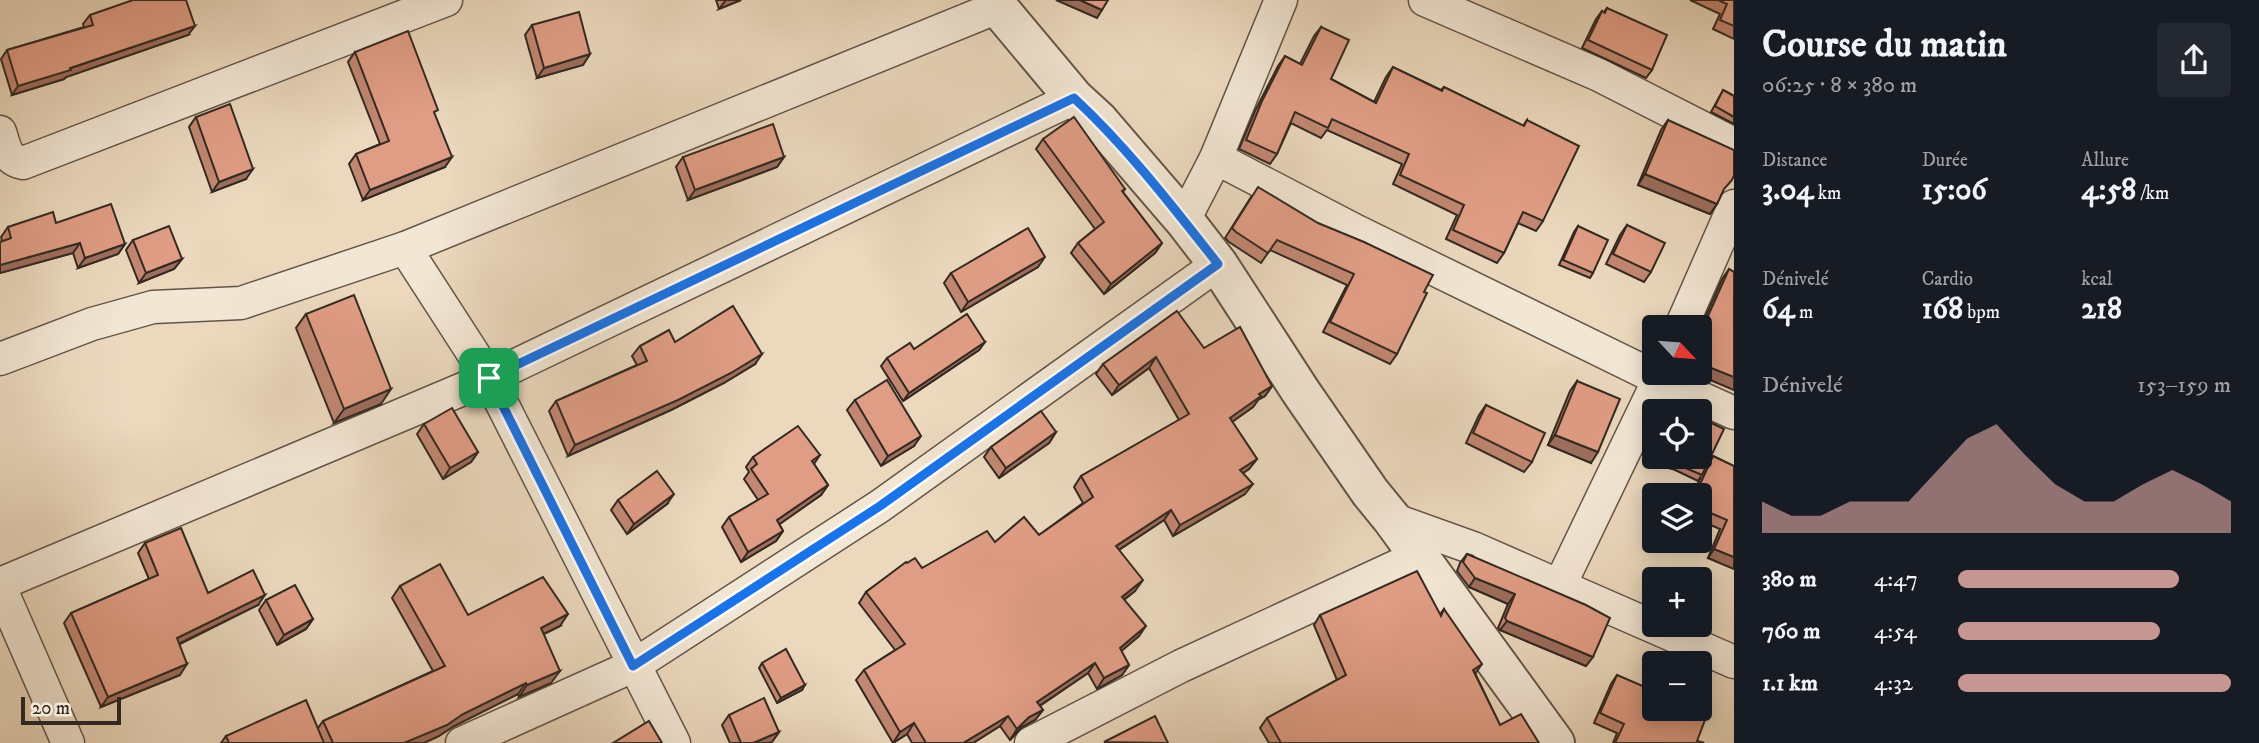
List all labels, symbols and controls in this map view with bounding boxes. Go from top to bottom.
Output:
text: Course du matin [1762,21,2007,69]
button: share [2157,23,2231,97]
text: 06:25 · 8 × 380 m [1762,71,1917,100]
text: Distance [1762,149,1827,172]
text: Durée [1922,149,1968,172]
text: Allure [2081,149,2129,172]
text: 3.04 [1762,172,1814,209]
text: 15:06 [1922,172,1987,209]
text: 4:58 [2081,172,2136,209]
text: km [1814,182,1841,205]
text: /km [2136,182,2169,205]
text: Dénivelé [1762,268,1829,291]
text: Cardio [1922,268,1973,291]
text: kcal [2081,268,2113,291]
text: 64 [1762,291,1795,328]
text: 168 [1922,291,1963,328]
text: 218 [2081,291,2122,328]
text: m [1795,301,1813,324]
text: bpm [1963,301,2000,324]
north arrow [1642,315,1712,385]
map controls [1642,315,1712,721]
pin [459,348,519,408]
icon: arrive [470,359,508,397]
text: Dénivelé [1762,371,1843,400]
text: 153–159 m [2137,371,2231,400]
button: locate [1642,399,1712,469]
button: layers [1642,483,1712,553]
text: 380 m [1762,565,1817,594]
text: 4:47 [1874,565,1918,594]
button: + [1642,567,1712,637]
text: 760 m [1762,617,1821,646]
text: 4:54 [1874,617,1917,646]
button: − [1642,651,1712,721]
text: 1.1 km [1762,669,1818,698]
text: 4:32 [1874,669,1913,698]
scale bar [21,694,121,726]
text: 20 m [32,697,70,720]

